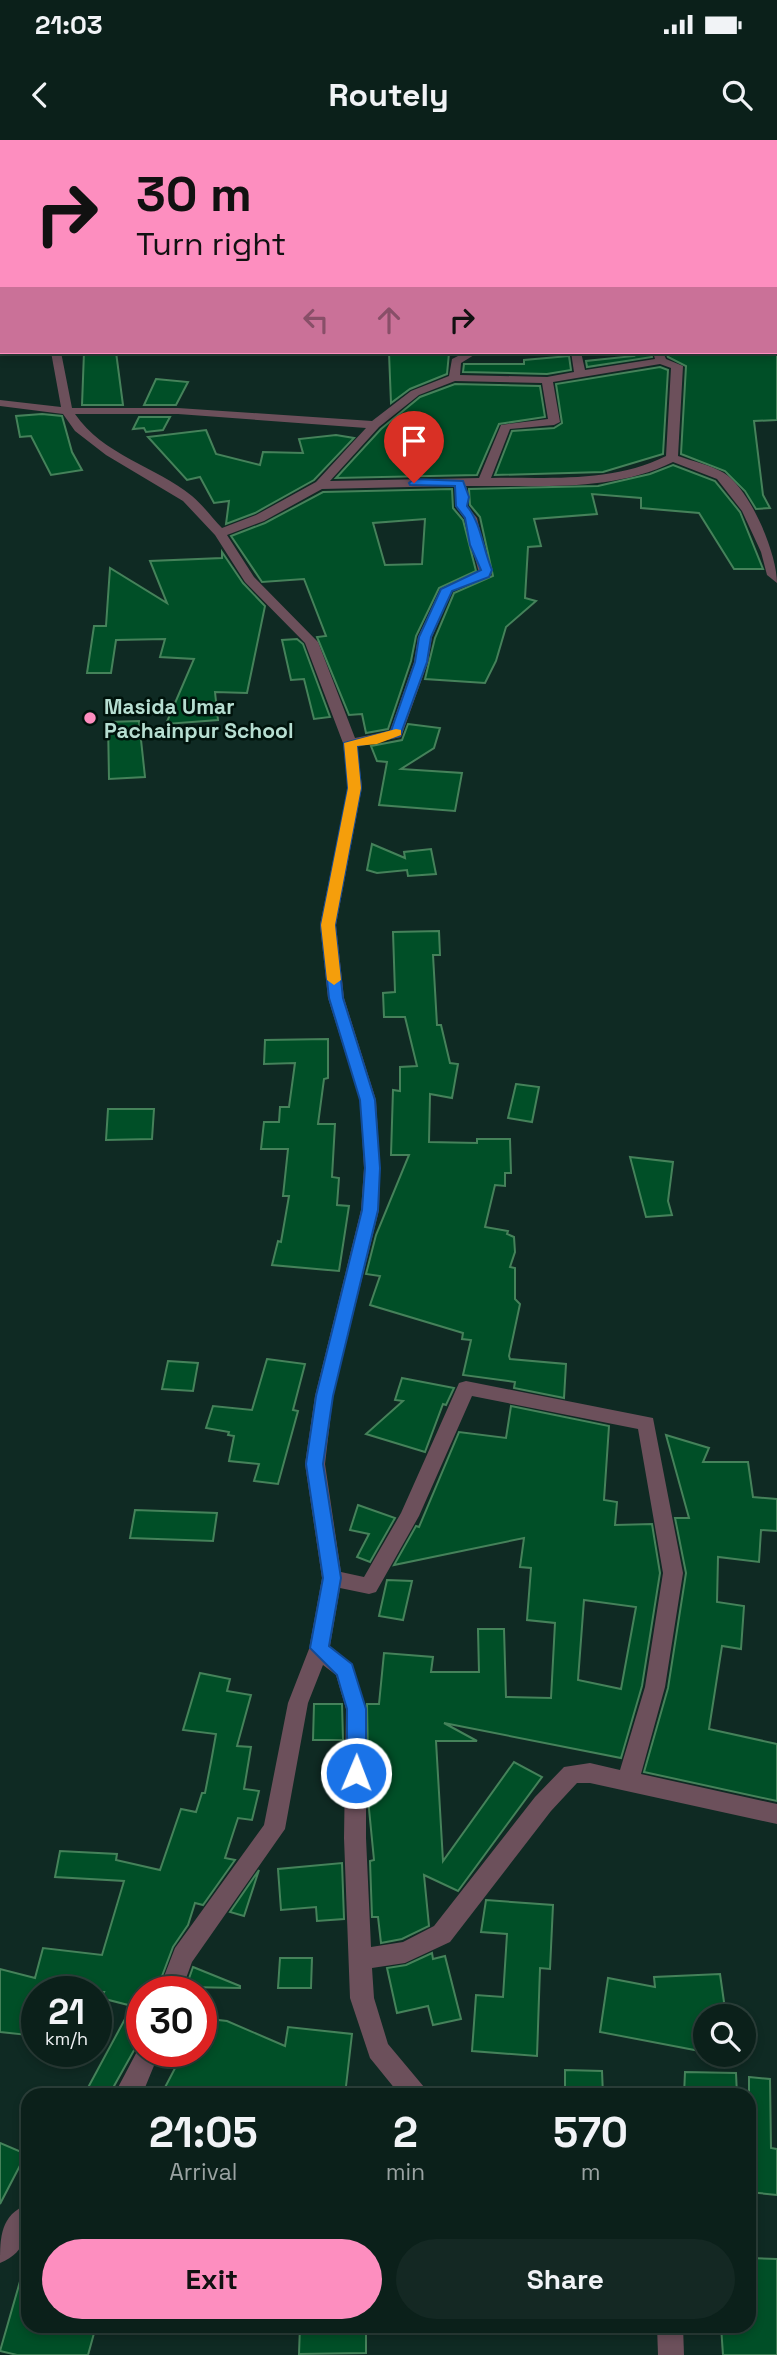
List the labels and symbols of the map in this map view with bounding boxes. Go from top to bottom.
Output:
pin [384,411,444,483]
place label: Masida Umar Pachainpur School [104,693,294,744]
marker: Masida Umar Pachainpur School [82,710,98,726]
position arrow [319,1736,393,1810]
speed limit sign: 30 [126,1976,217,2067]

